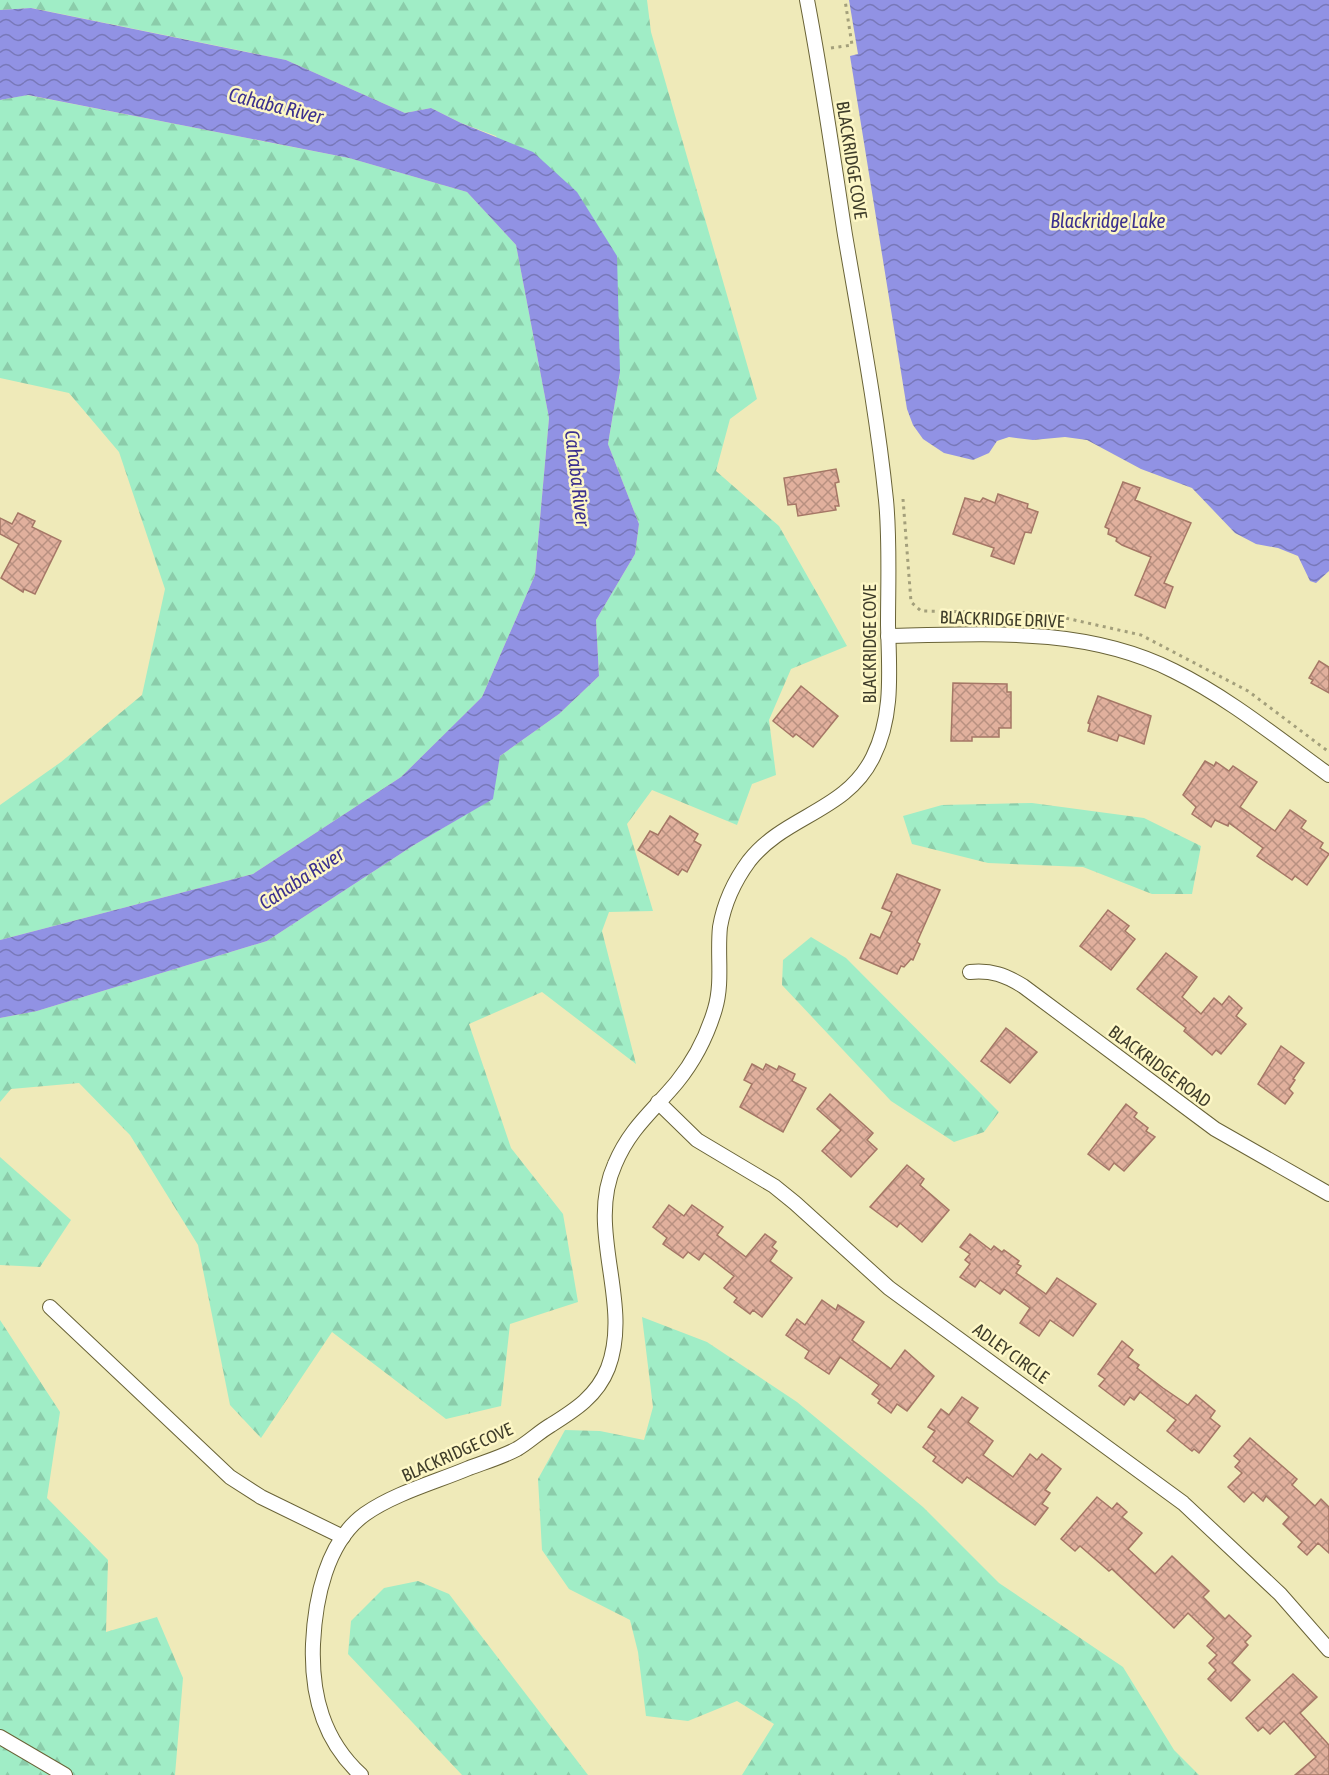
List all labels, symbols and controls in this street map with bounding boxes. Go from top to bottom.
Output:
water label: Cahaba River [226,82,327,128]
street label: BLACKRIDGE COVE [832,100,872,221]
water label: Blackridge Lake [1050,209,1166,232]
water label: Cahaba River [561,429,595,528]
street label: BLACKRIDGE COVE [859,584,880,704]
street label: BLACKRIDGE DRIVE [939,606,1065,632]
water label: Cahaba River [254,841,349,914]
street label: BLACKRIDGE ROAD [1105,1021,1215,1111]
street label: ADLEY CIRCLE [969,1319,1053,1388]
street label: BLACKRIDGE COVE [398,1418,516,1486]

